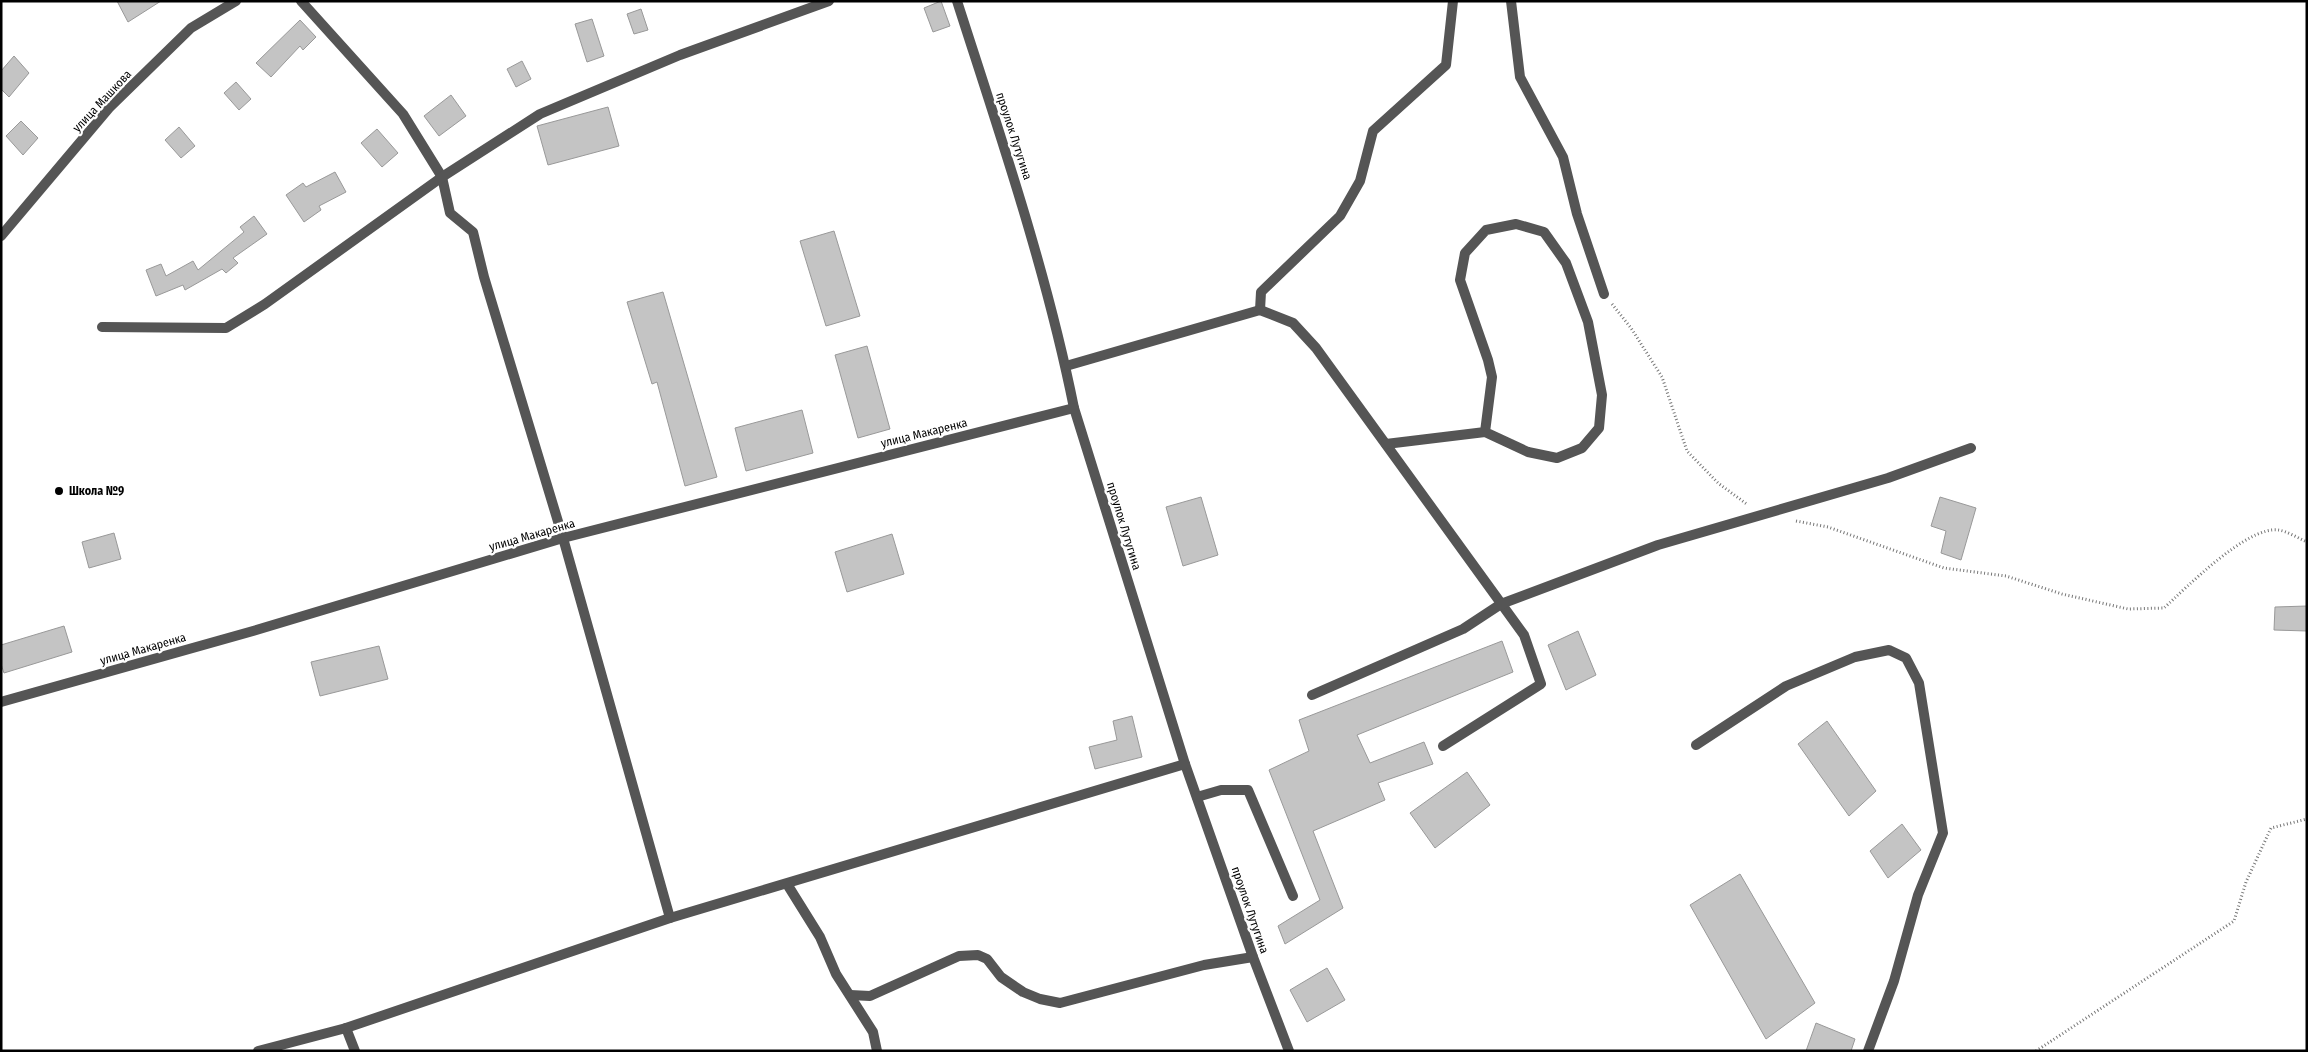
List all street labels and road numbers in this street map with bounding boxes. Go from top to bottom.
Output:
street label: улица Машкова [70,67,134,135]
street label: проулок Лутугина [993,90,1035,182]
street label: улица Макаренка [879,415,969,451]
street label: проулок Лутугина [1104,480,1144,572]
street label: улица Макаренка [487,516,577,554]
street label: улица Макаренка [98,630,188,668]
street label: проулок Лутугина [1229,865,1271,955]

